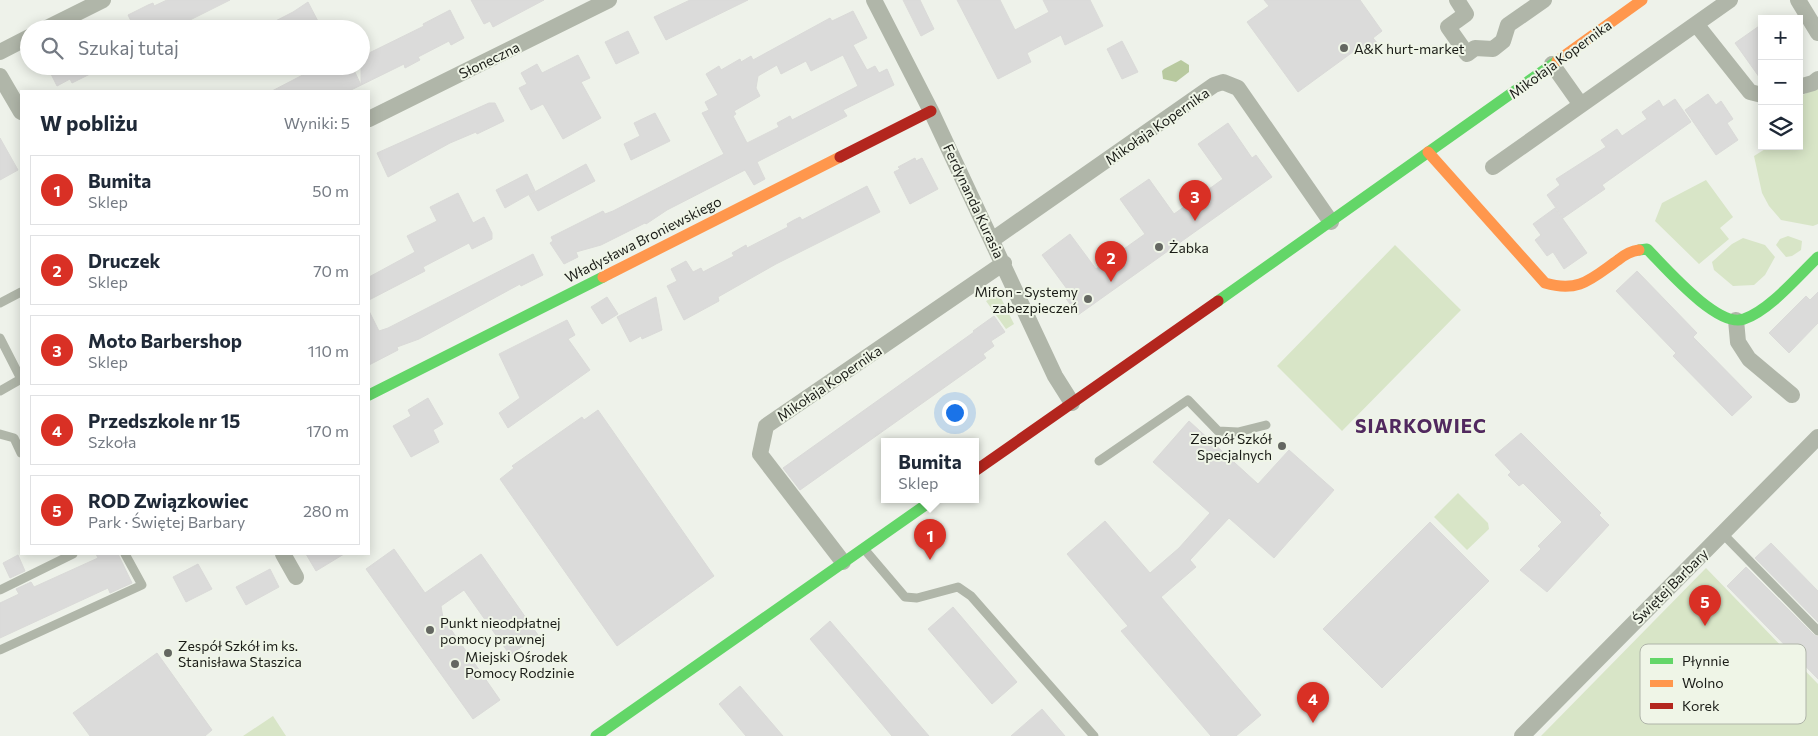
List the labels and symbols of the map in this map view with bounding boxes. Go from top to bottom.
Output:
street label: Mikołaja Kopernika [1505,16,1615,102]
street label: Słoneczna [456,38,522,82]
place label: A&K hurt-market [1354,40,1465,57]
marker: A&K hurt-market [1338,42,1350,54]
street label: Mikołaja Kopernika [1102,84,1212,168]
street label: Ferdynanda Kurasia [940,141,1008,261]
pin: 3 [1179,180,1211,221]
street label: Władysława Broniewskiego [562,192,724,286]
place label: Żabka [1169,239,1209,256]
pin: 2 [1095,241,1127,282]
marker: Żabka [1153,241,1165,253]
place label: Mifon - Systemy zabezpieczeń [974,283,1078,316]
marker: Mifon - Systemy zabezpieczeń [1082,293,1094,305]
street label: Mikołaja Kopernika [773,342,885,424]
your location [942,400,968,426]
district label: SIARKOWIEC [1355,414,1487,437]
place label: Zespół Szkół Specjalnych [1190,430,1273,463]
marker: Zespół Szkół Specjalnych [1276,440,1288,452]
pin: 1 [914,519,946,560]
street label: Świętej Barbary [1629,545,1711,627]
pin: 5 [1689,585,1721,626]
place label: Punkt nieodpłatnej pomocy prawnej [440,614,561,647]
marker: Punkt nieodpłatnej pomocy prawnej [424,624,436,636]
place label: Zespół Szkół im ks. Stanisława Staszica [178,637,302,670]
legend [1640,644,1806,724]
marker: Zespół Szkół im ks. Stanisława Staszica [162,647,174,659]
place label: Miejski Ośrodek Pomocy Rodzinie [465,648,574,681]
text: Płynnie [1682,652,1729,669]
marker: Miejski Ośrodek Pomocy Rodzinie [449,658,461,670]
text: Wolno [1682,674,1724,691]
pin: 4 [1297,682,1329,723]
text: Korek [1682,697,1720,714]

